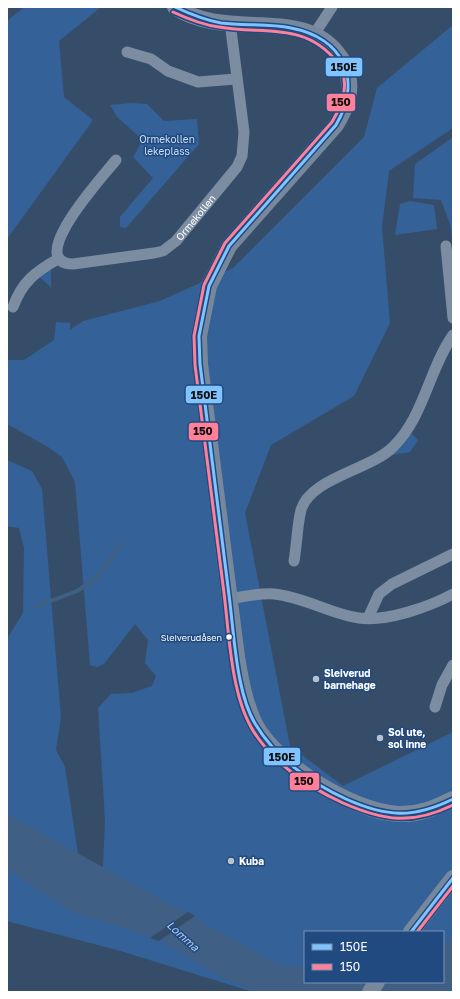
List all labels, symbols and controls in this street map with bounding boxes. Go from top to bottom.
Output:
line badge: 150E [325,57,363,77]
text: 150E [331,60,357,73]
line badge: 150 [326,93,356,112]
text: 150 [331,95,351,108]
park label: Ormekollen lekeplass [139,133,195,157]
street label: Ormekollen [173,192,218,243]
line badge: 150E [185,385,223,404]
text: 150E [191,388,217,401]
line badge: 150 [188,422,219,441]
text: 150 [193,424,213,437]
place label: Sleiverudåsen [161,632,222,643]
marker: Sleiverudåsen [224,632,234,642]
place label: Sleiverud barnehage [324,667,376,691]
marker: Sleiverud barnehage [311,674,321,684]
place label: Sol ute, sol inne [388,726,426,750]
marker: Sol ute, sol inne [375,733,385,743]
line badge: 150E [263,747,301,766]
text: 150E [269,750,295,763]
line badge: 150 [289,772,320,791]
text: 150 [294,774,314,787]
place label: Kuba [239,855,264,867]
marker: Kuba [226,856,236,866]
water label: Lomma [165,918,203,954]
legend [304,931,444,983]
text: 150E [340,939,368,954]
text: 150 [340,959,360,974]

